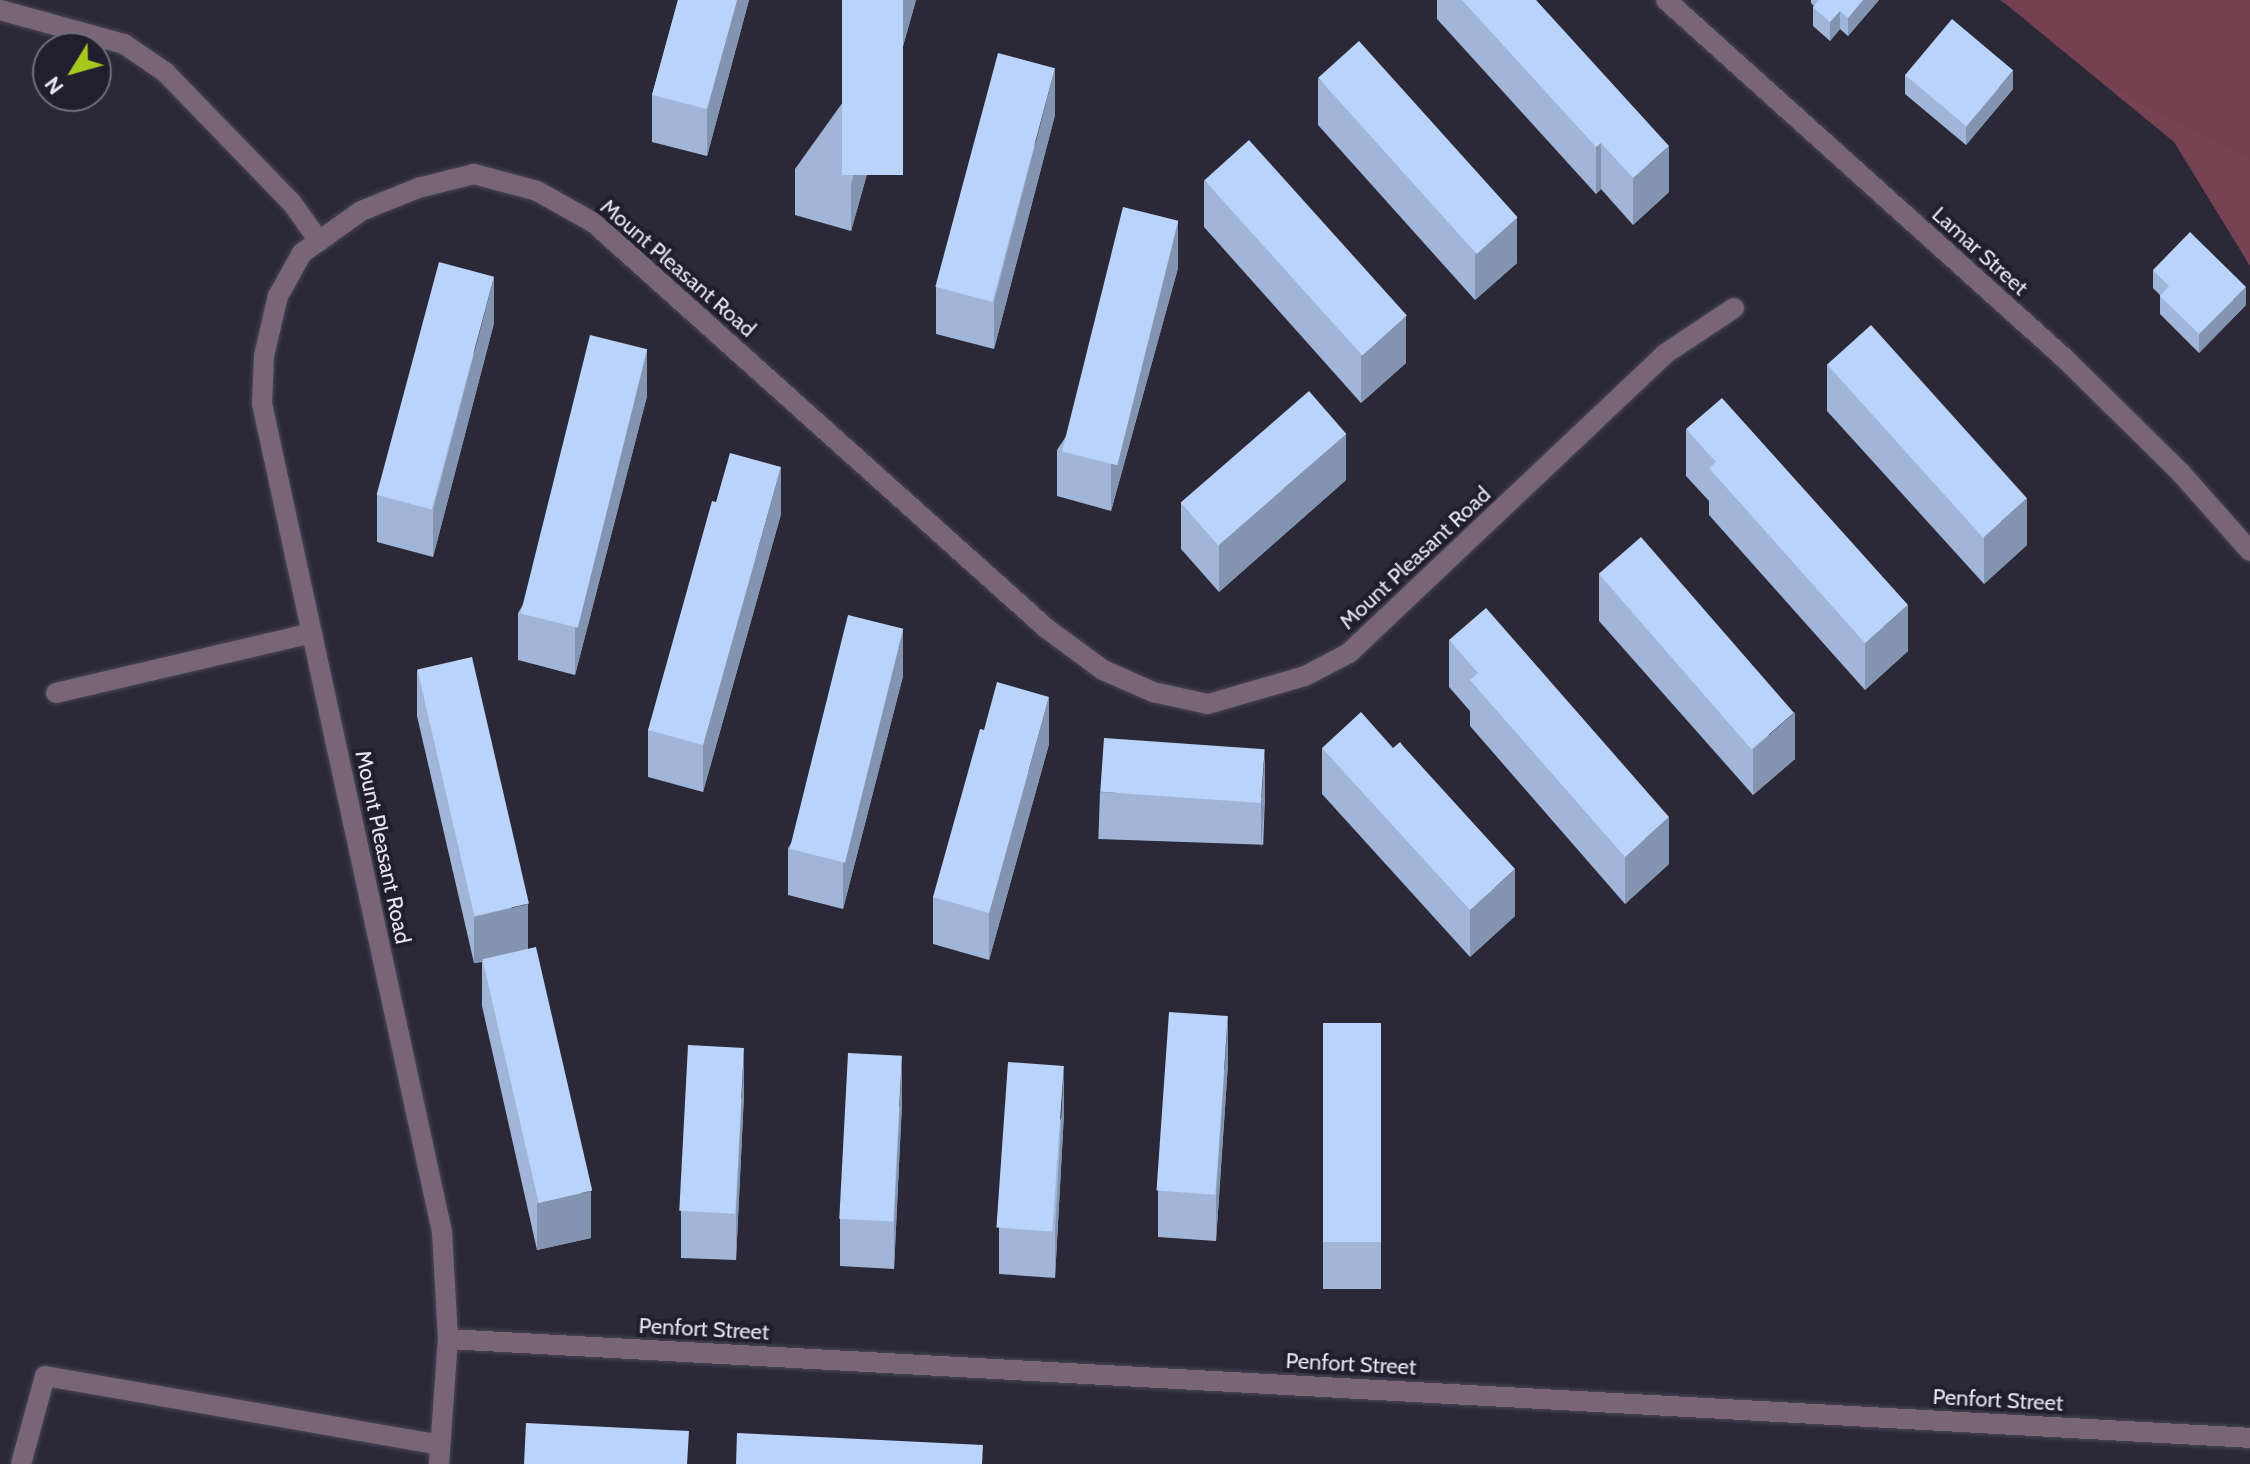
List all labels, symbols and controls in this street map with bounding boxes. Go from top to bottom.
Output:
north arrow [32,32,112,112]
text: N [39,71,69,100]
street label: Mount Pleasant Road [595,193,761,343]
street label: Lamar Street [1927,201,2033,301]
street label: Mount Pleasant Road [1334,481,1496,635]
street label: Mount Pleasant Road [350,748,416,946]
street label: Penfort Street [638,1312,770,1346]
street label: Penfort Street [1285,1347,1417,1381]
street label: Penfort Street [1932,1383,2064,1417]

